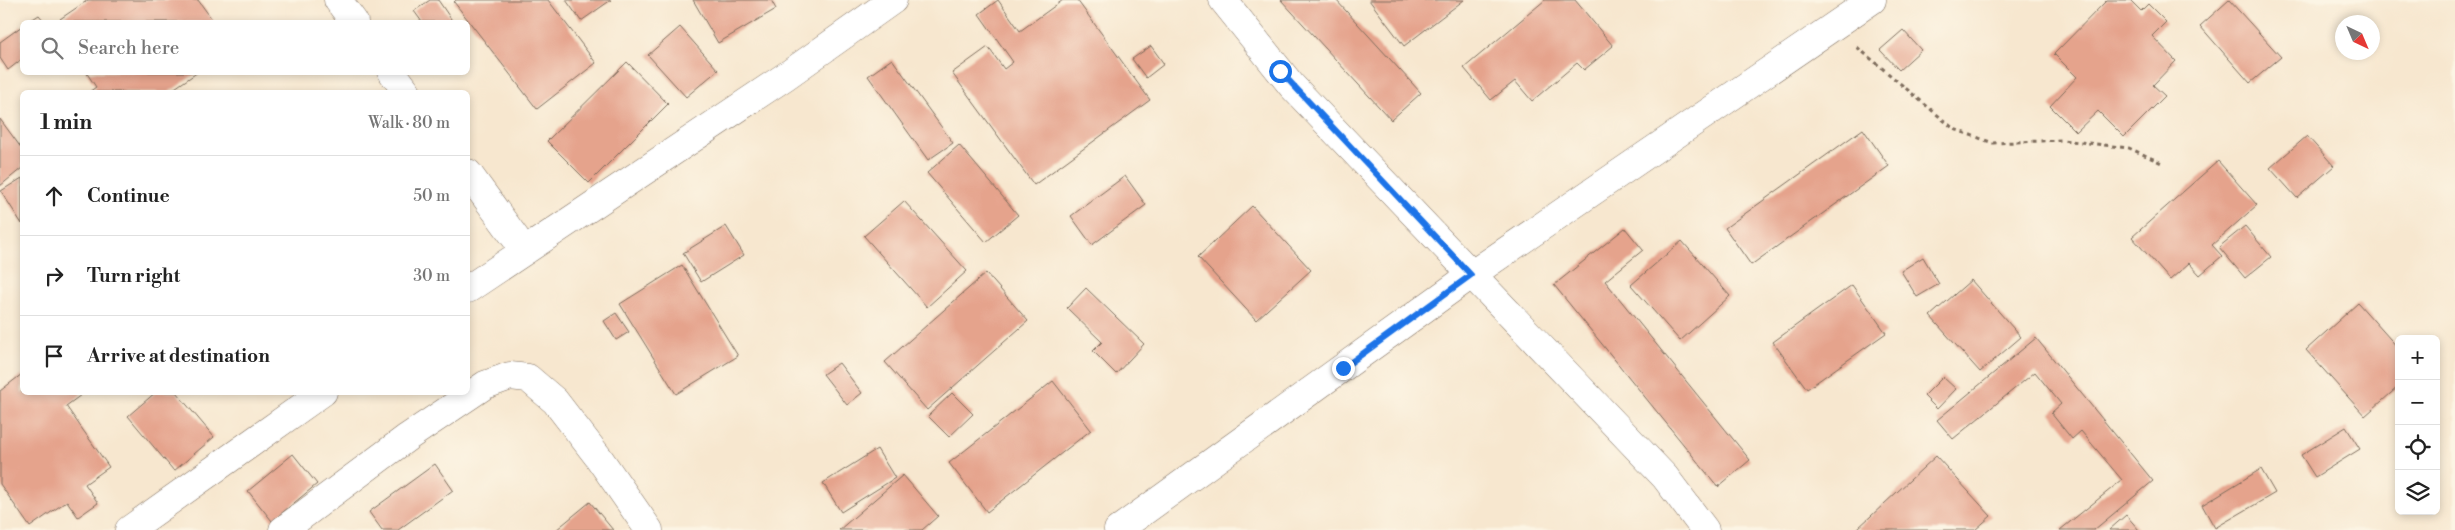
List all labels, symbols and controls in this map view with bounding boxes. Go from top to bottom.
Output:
north arrow [2335,15,2380,60]
search box [20,20,470,75]
icon: search [38,34,66,62]
text: Search here [78,36,179,60]
route start [1269,60,1292,83]
text: 1 min [40,110,92,136]
text: Walk · 80 m [368,113,450,133]
icon: ahead [40,182,68,210]
text: Continue [87,184,170,208]
text: 50 m [413,186,450,206]
icon: right [40,262,68,290]
text: Turn right [87,264,180,288]
text: 30 m [413,266,450,286]
map controls [2395,335,2440,515]
button: + [2395,335,2440,380]
icon: arrive [40,342,68,370]
text: Arrive at destination [87,344,270,368]
route end [1332,357,1355,380]
button: − [2395,380,2440,425]
button: locate [2395,425,2440,470]
button: layers [2395,470,2440,515]

